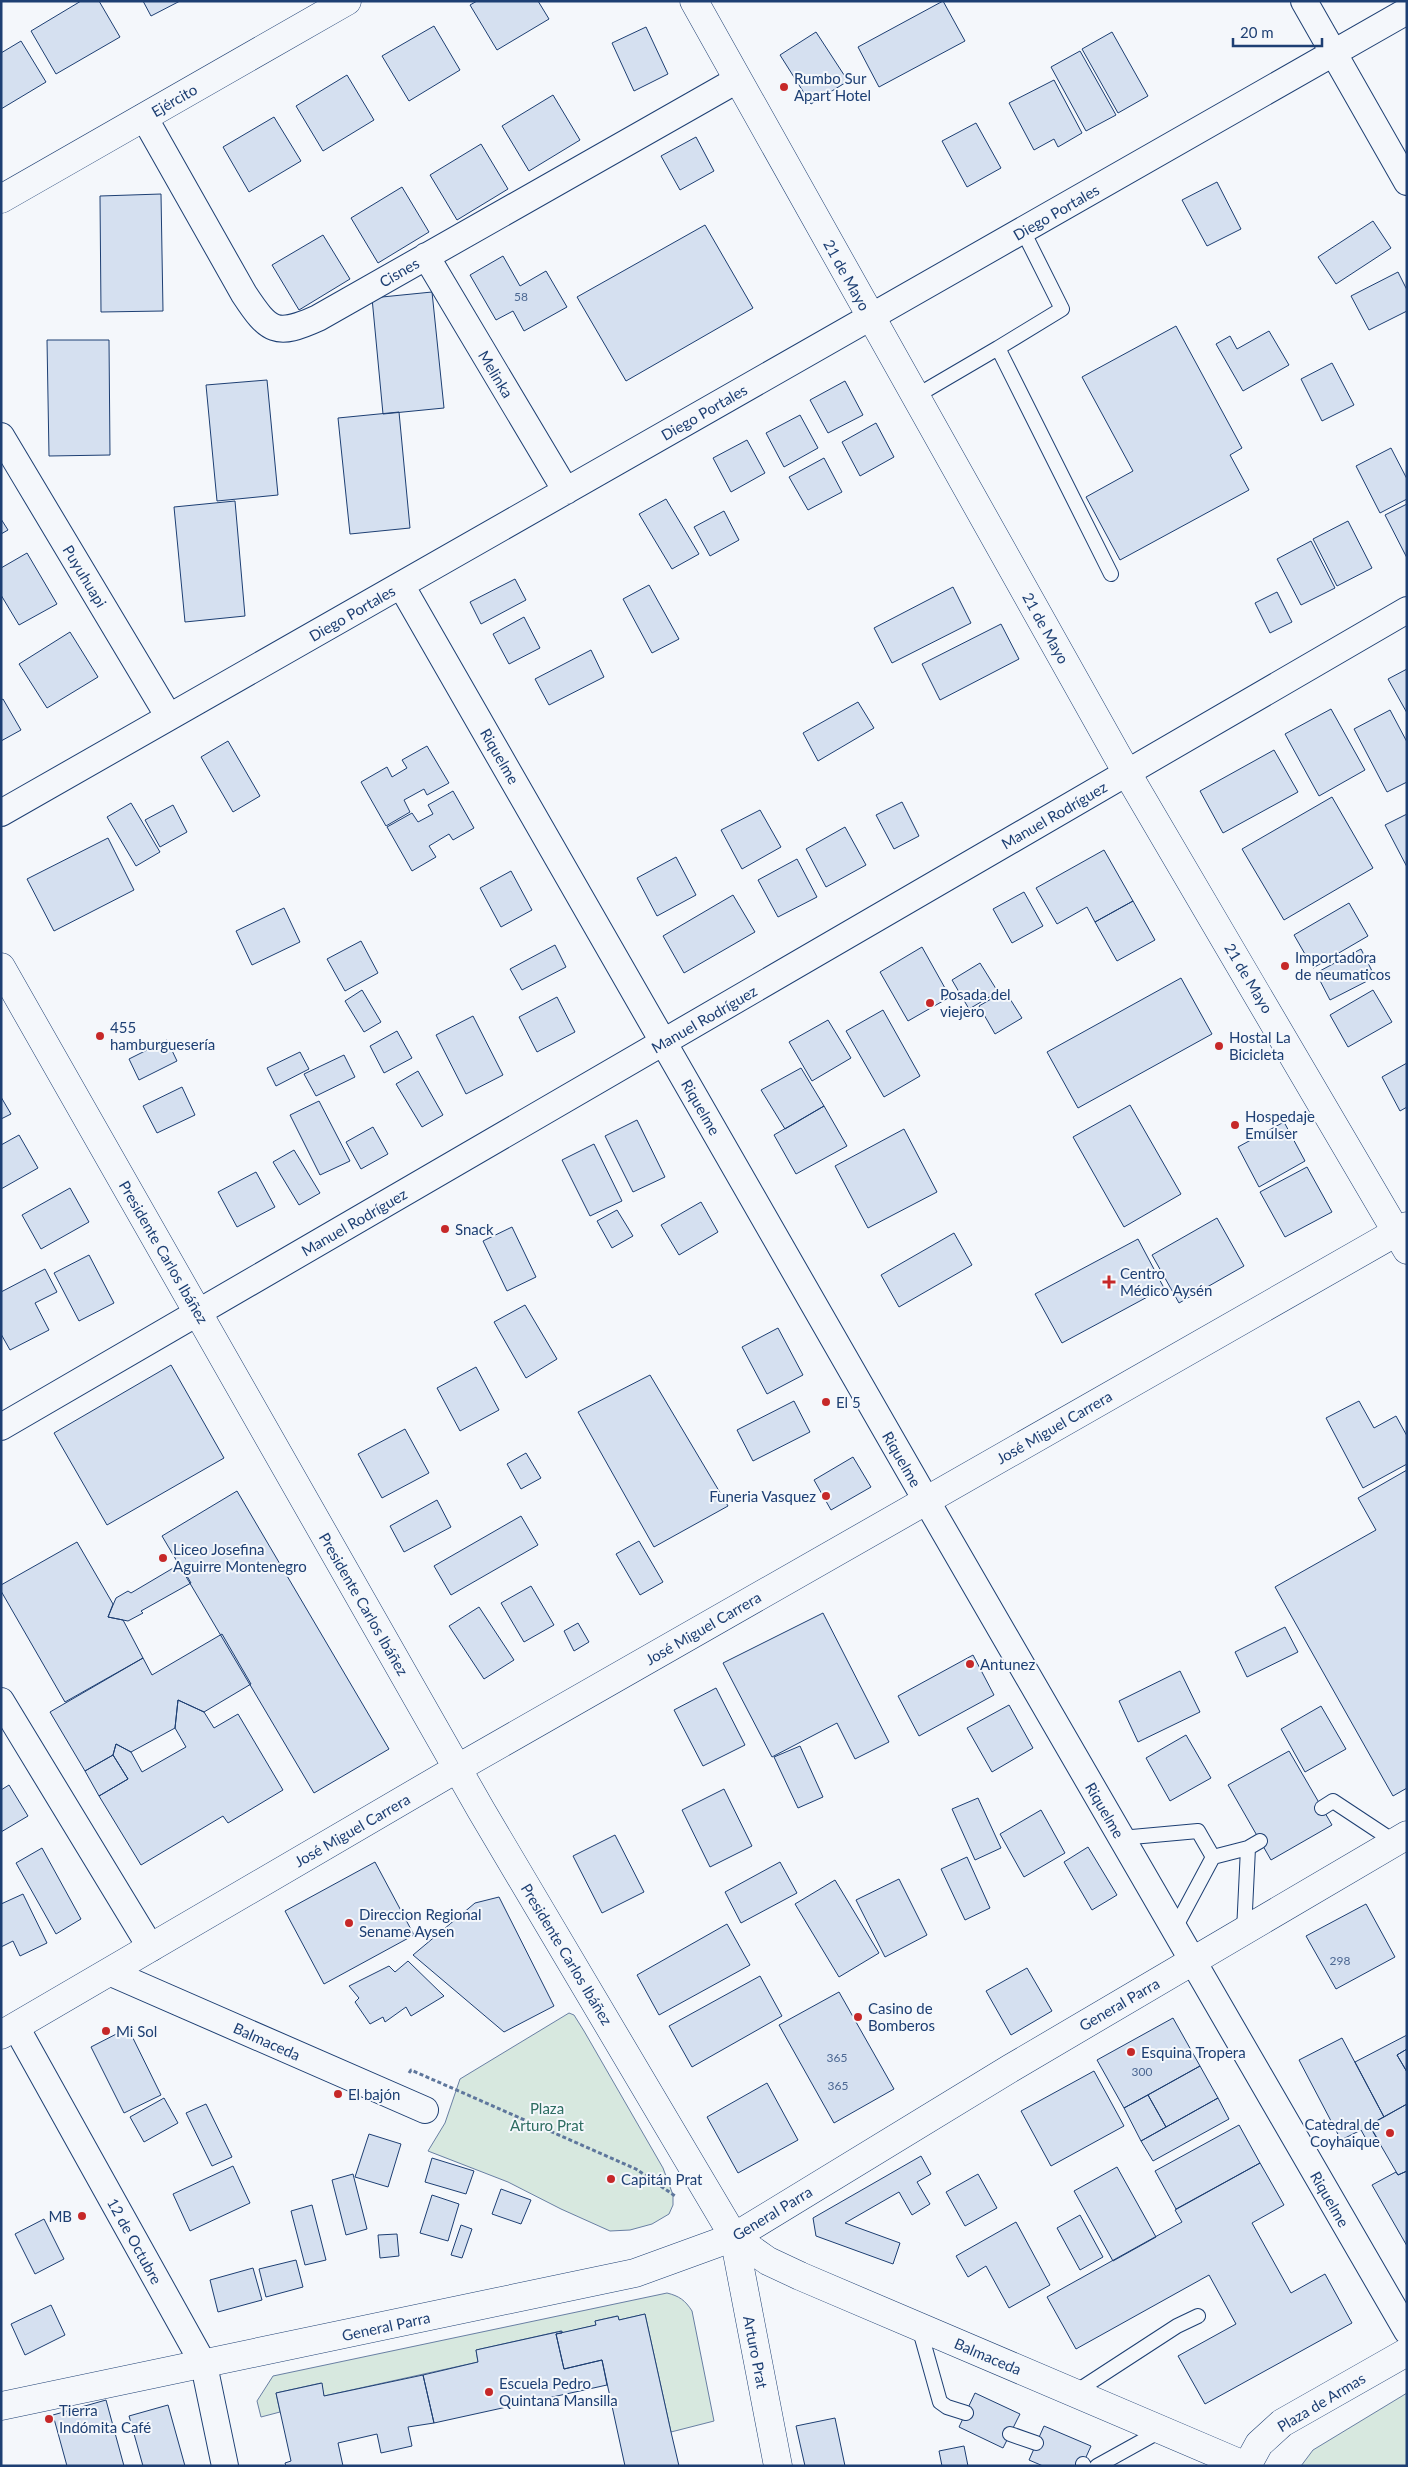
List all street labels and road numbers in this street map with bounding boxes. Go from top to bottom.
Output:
street label: Ejército [148,80,200,120]
street label: Diego Portales [1010,180,1102,244]
street label: 21 de Mayo [820,236,874,314]
street label: Cisnes [376,253,422,291]
street label: Melinka [475,347,517,401]
street label: Diego Portales [658,380,750,444]
street label: Puyuhuapi [59,542,111,610]
street label: Diego Portales [306,581,398,645]
street label: 21 de Mayo [1019,589,1073,667]
street label: Riquelme [477,725,523,787]
street label: Manuel Rodríguez [998,777,1110,853]
street label: 21 de Mayo [1221,940,1277,1016]
street label: Manuel Rodríguez [648,981,760,1057]
street label: Riquelme [678,1076,724,1138]
street label: Presidente Carlos Ibáñez [116,1177,212,1327]
street label: Manuel Rodríguez [298,1184,410,1260]
street label: José Miguel Carrera [993,1387,1115,1467]
street label: Riquelme [879,1428,925,1490]
street label: Presidente Carlos Ibáñez [316,1529,412,1679]
street label: José Miguel Carrera [642,1588,764,1668]
street label: Riquelme [1082,1779,1128,1841]
street label: José Miguel Carrera [291,1790,413,1870]
street label: Presidente Carlos Ibáñez [518,1880,617,2028]
street label: General Parra [1076,1974,1162,2034]
street label: Balmaceda [231,2018,303,2064]
street label: Riquelme [1307,2168,1353,2230]
street label: General Parra [729,2182,815,2244]
street label: 12 de Octubre [104,2195,166,2287]
street label: General Parra [340,2308,432,2344]
street label: Arturo Prat [740,2314,772,2391]
street label: Balmaceda [952,2334,1024,2378]
street label: Plaza de Armas [1274,2369,1368,2435]

